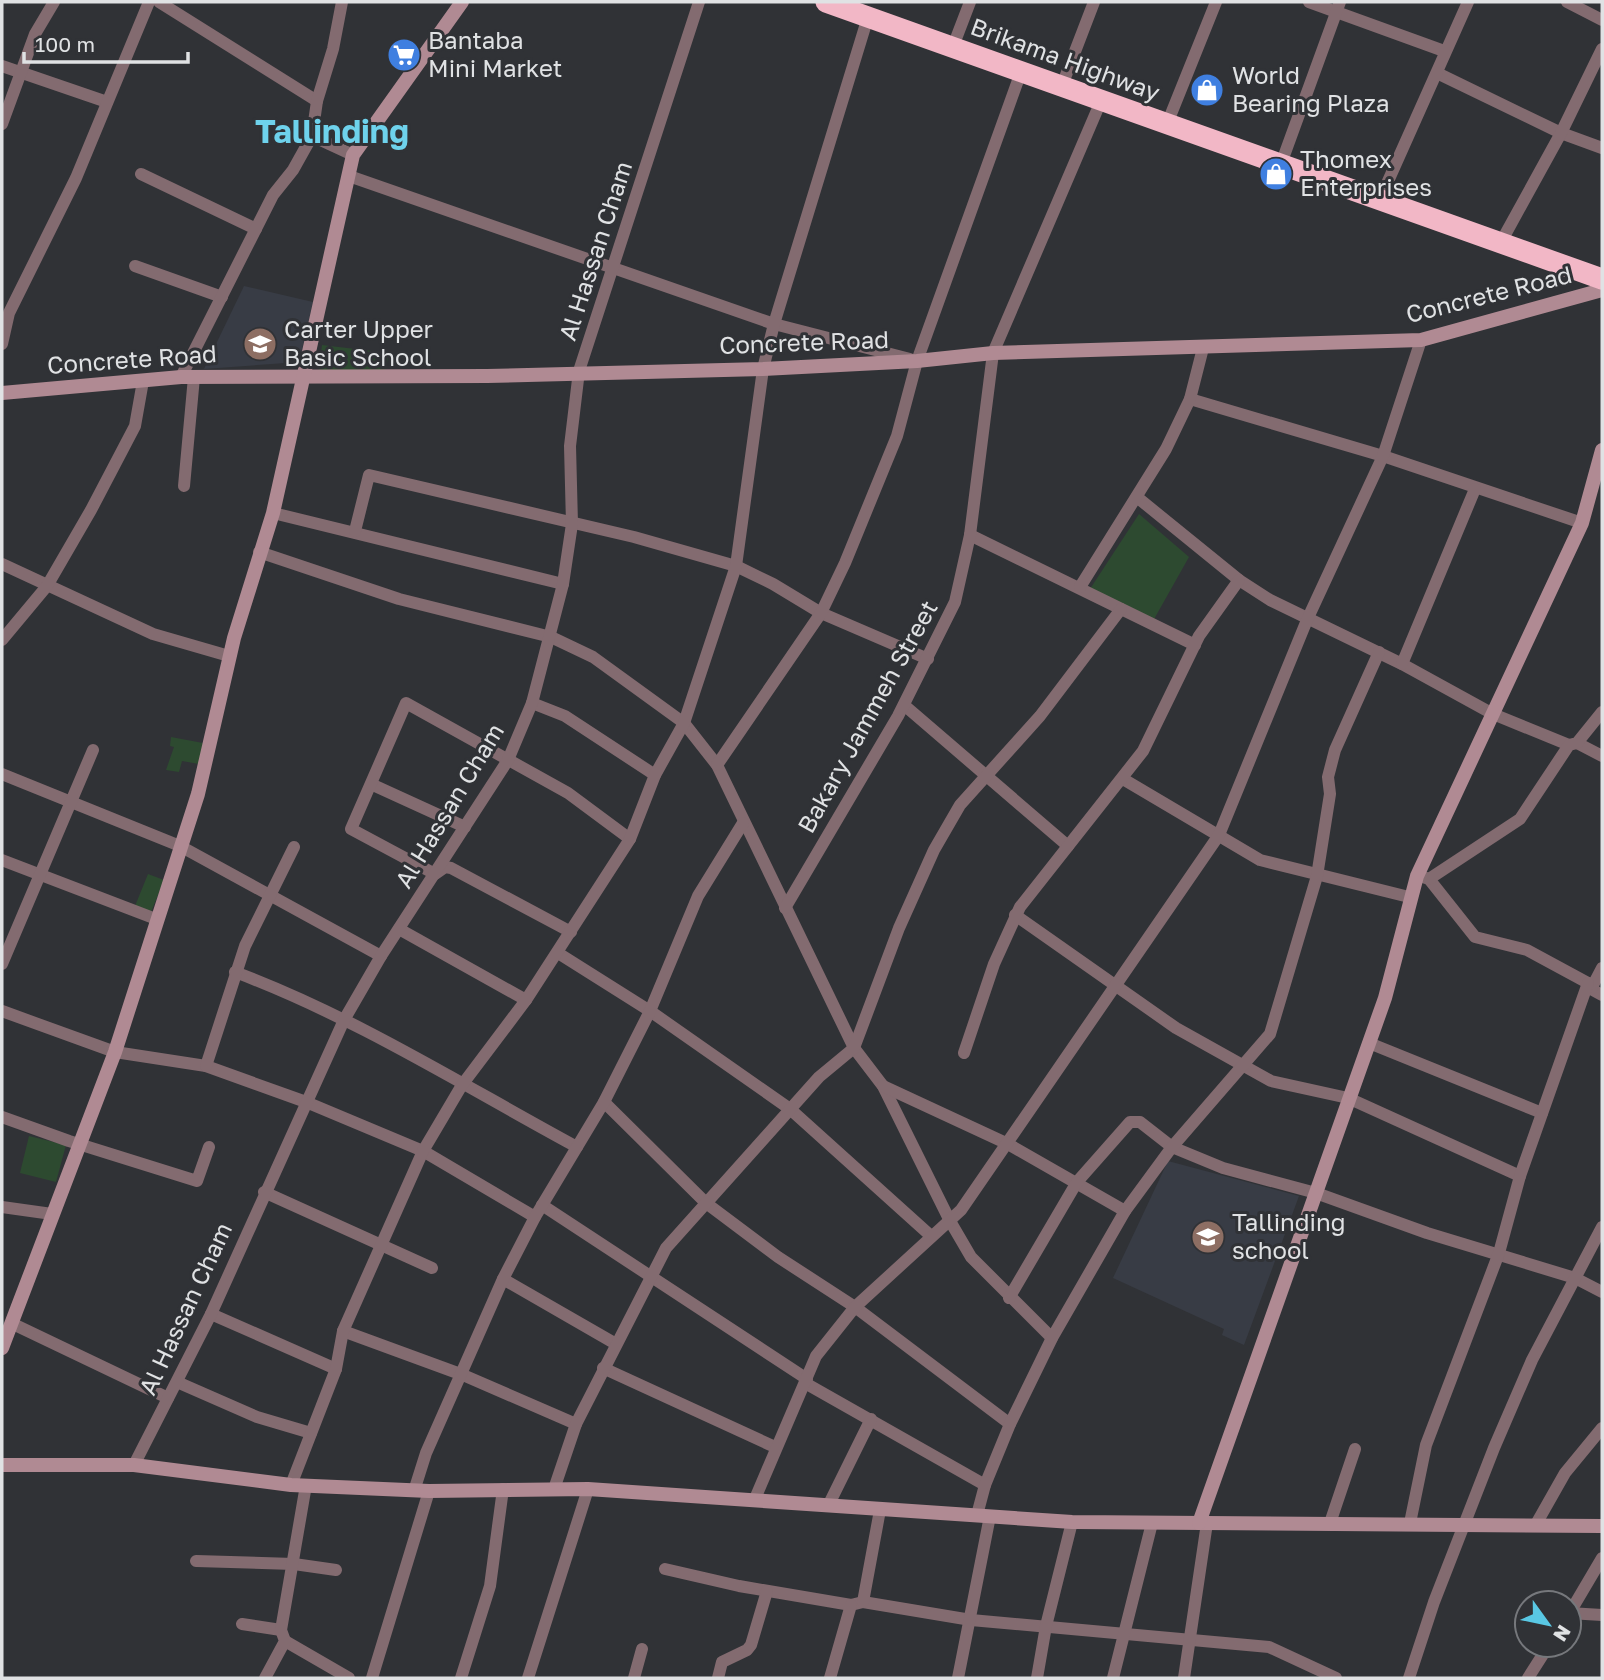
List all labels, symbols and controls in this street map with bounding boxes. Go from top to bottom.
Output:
street label: Brikama Highway [967,11,1164,106]
scale bar [24,21,189,65]
place label: Bantaba Mini Market [428,25,562,82]
text: 100 m [35,31,95,57]
supermarket icon: Bantaba Mini Market [385,36,423,74]
place label: World Bearing Plaza [1232,60,1390,117]
shop icon: World Bearing Plaza [1188,71,1226,109]
district label: Tallinding [255,112,409,150]
place label: Thomex Enterprises [1300,144,1432,201]
shop icon: Thomex Enterprises [1257,155,1295,193]
street label: Al Hassan Cham [552,157,637,344]
street label: Concrete Road [1403,259,1575,328]
place label: Carter Upper Basic School [284,314,433,371]
street label: Concrete Road [719,324,889,359]
school or university icon: Carter Upper Basic School [241,325,279,363]
street label: Concrete Road [46,338,218,379]
street label: Bakary Jammeh Street [791,595,943,837]
street label: Al Hassan Cham [388,718,509,893]
place label: Tallinding school [1232,1207,1346,1264]
street label: Al Hassan Cham [132,1218,237,1399]
school or university icon: Tallinding school [1189,1218,1227,1256]
north arrow [1513,1589,1583,1659]
text: N [1549,1621,1576,1646]

